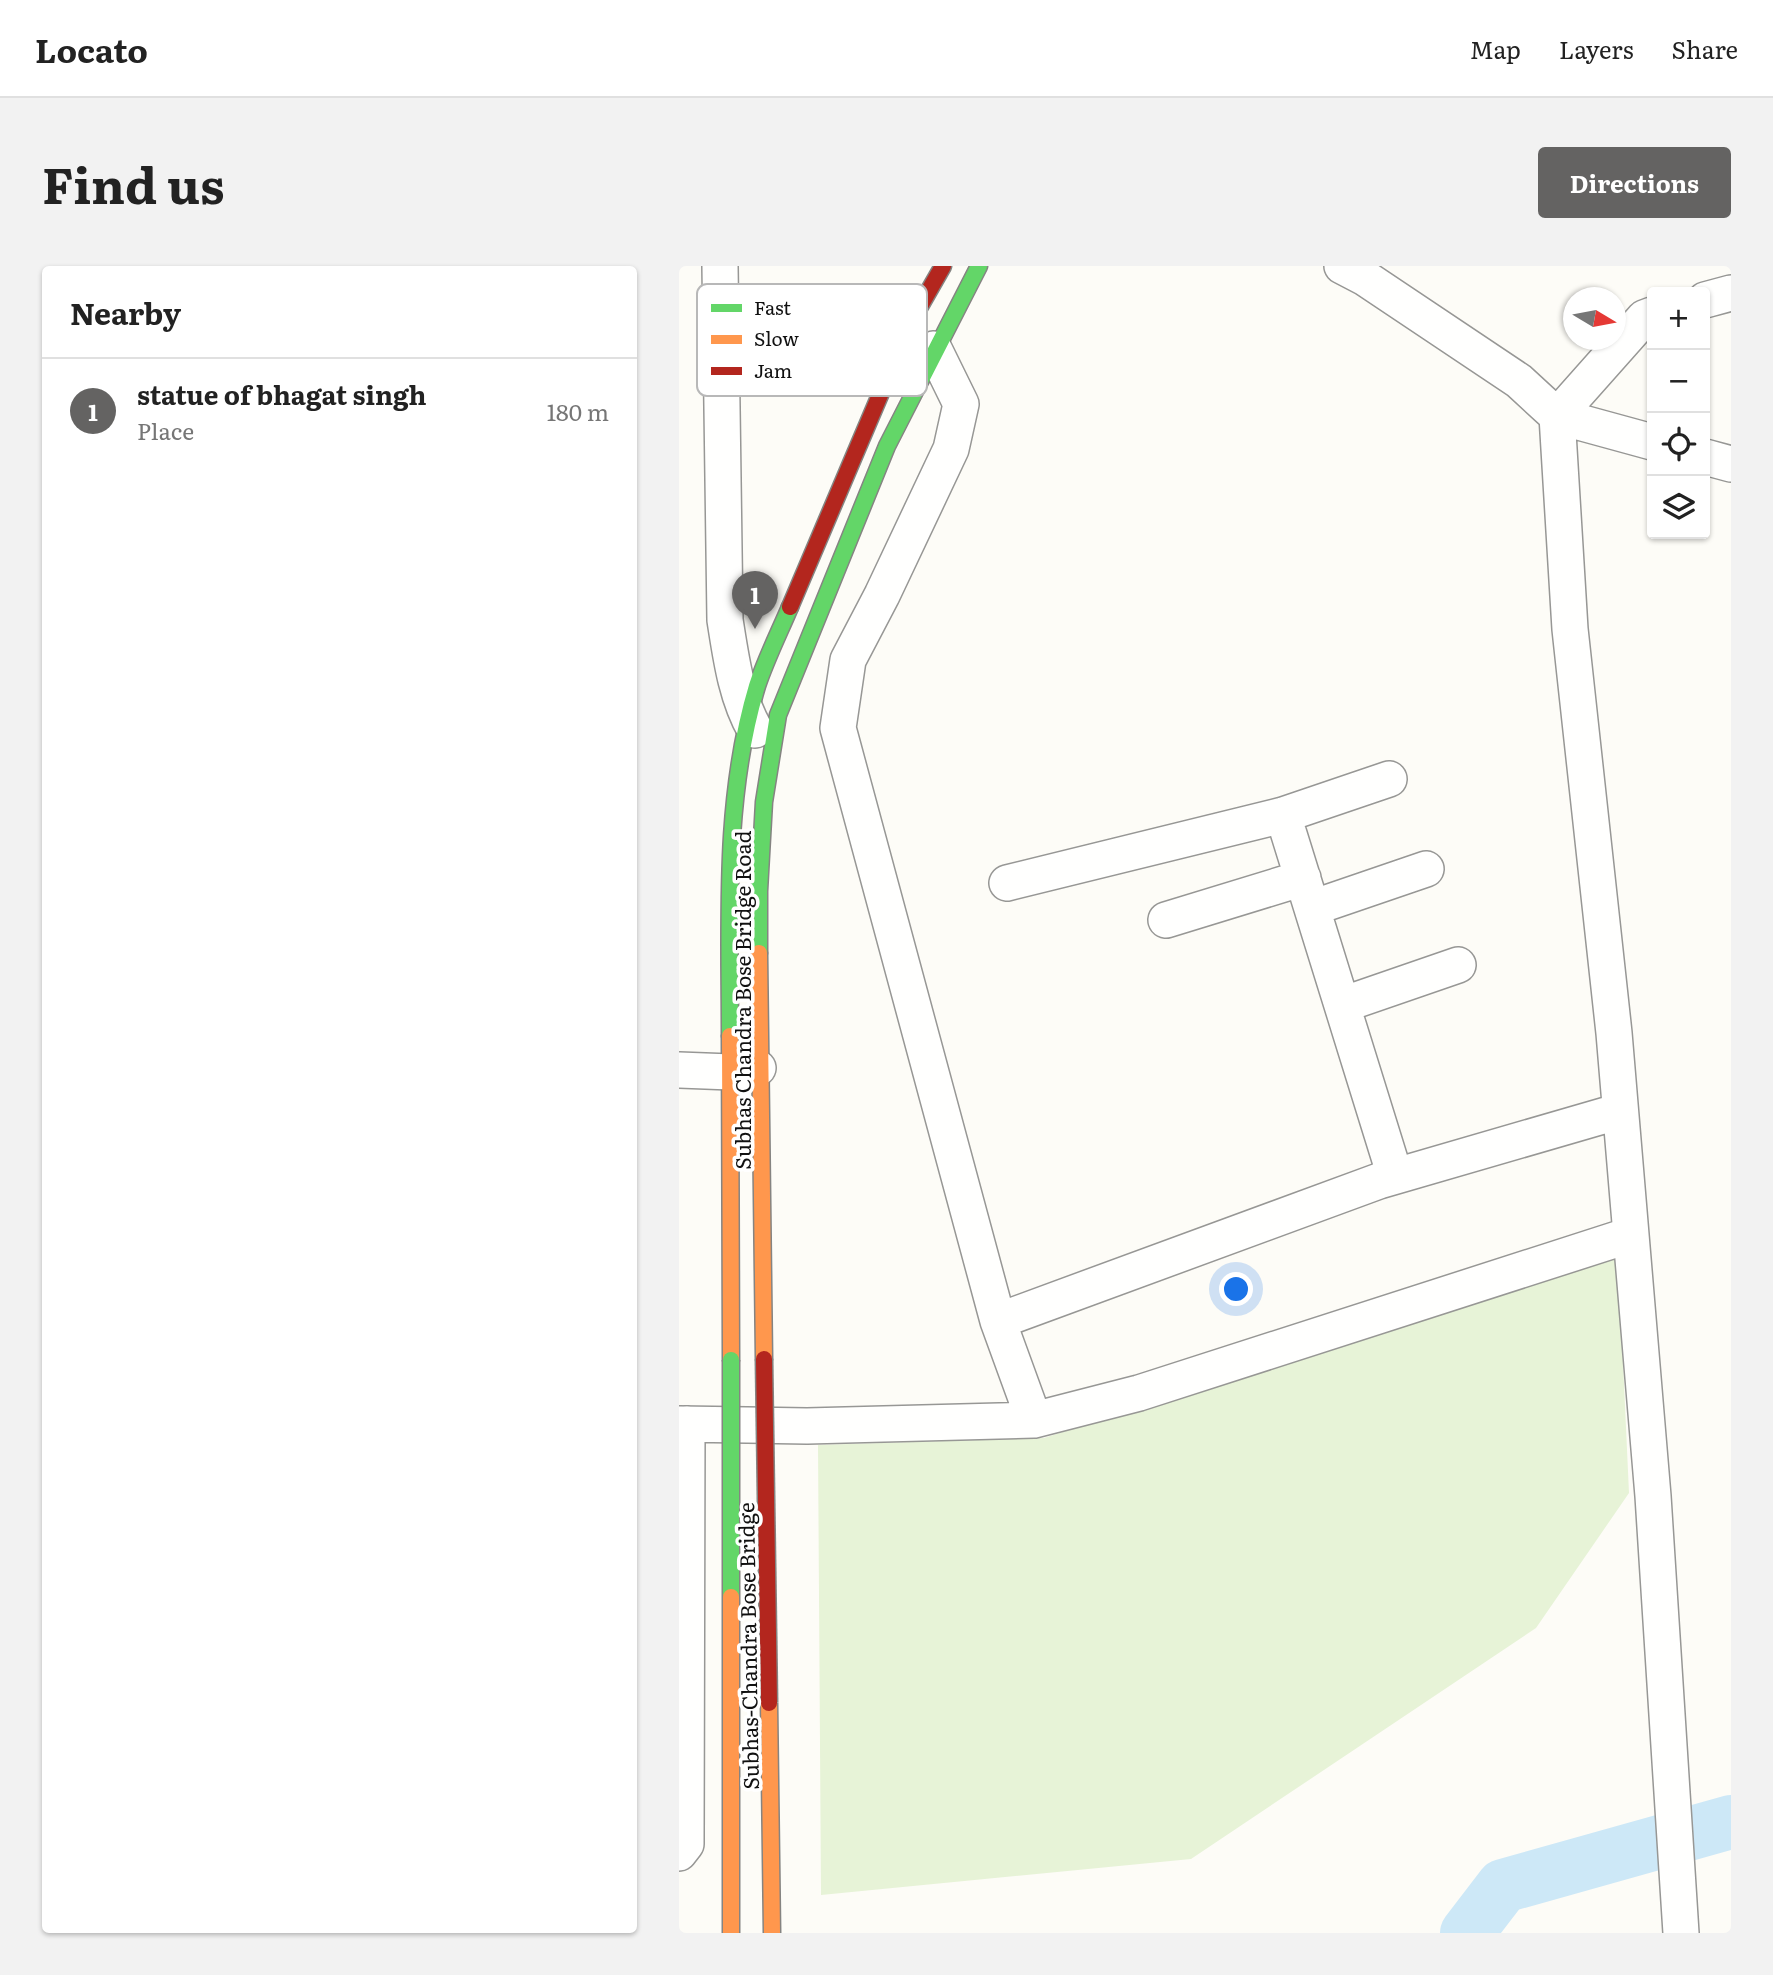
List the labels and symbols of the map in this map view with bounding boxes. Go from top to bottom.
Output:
legend [697,284,927,396]
north arrow [1563,287,1626,350]
text: Fast [754,293,791,321]
text: Slow [754,324,799,352]
text: Jam [754,356,792,384]
pin: 1 [732,571,778,629]
street label: Subhas Chandra Bose Bridge Road [726,830,757,1170]
your location [1219,1272,1253,1306]
street label: Subhas-Chandra Bose Bridge [729,1502,765,1790]

